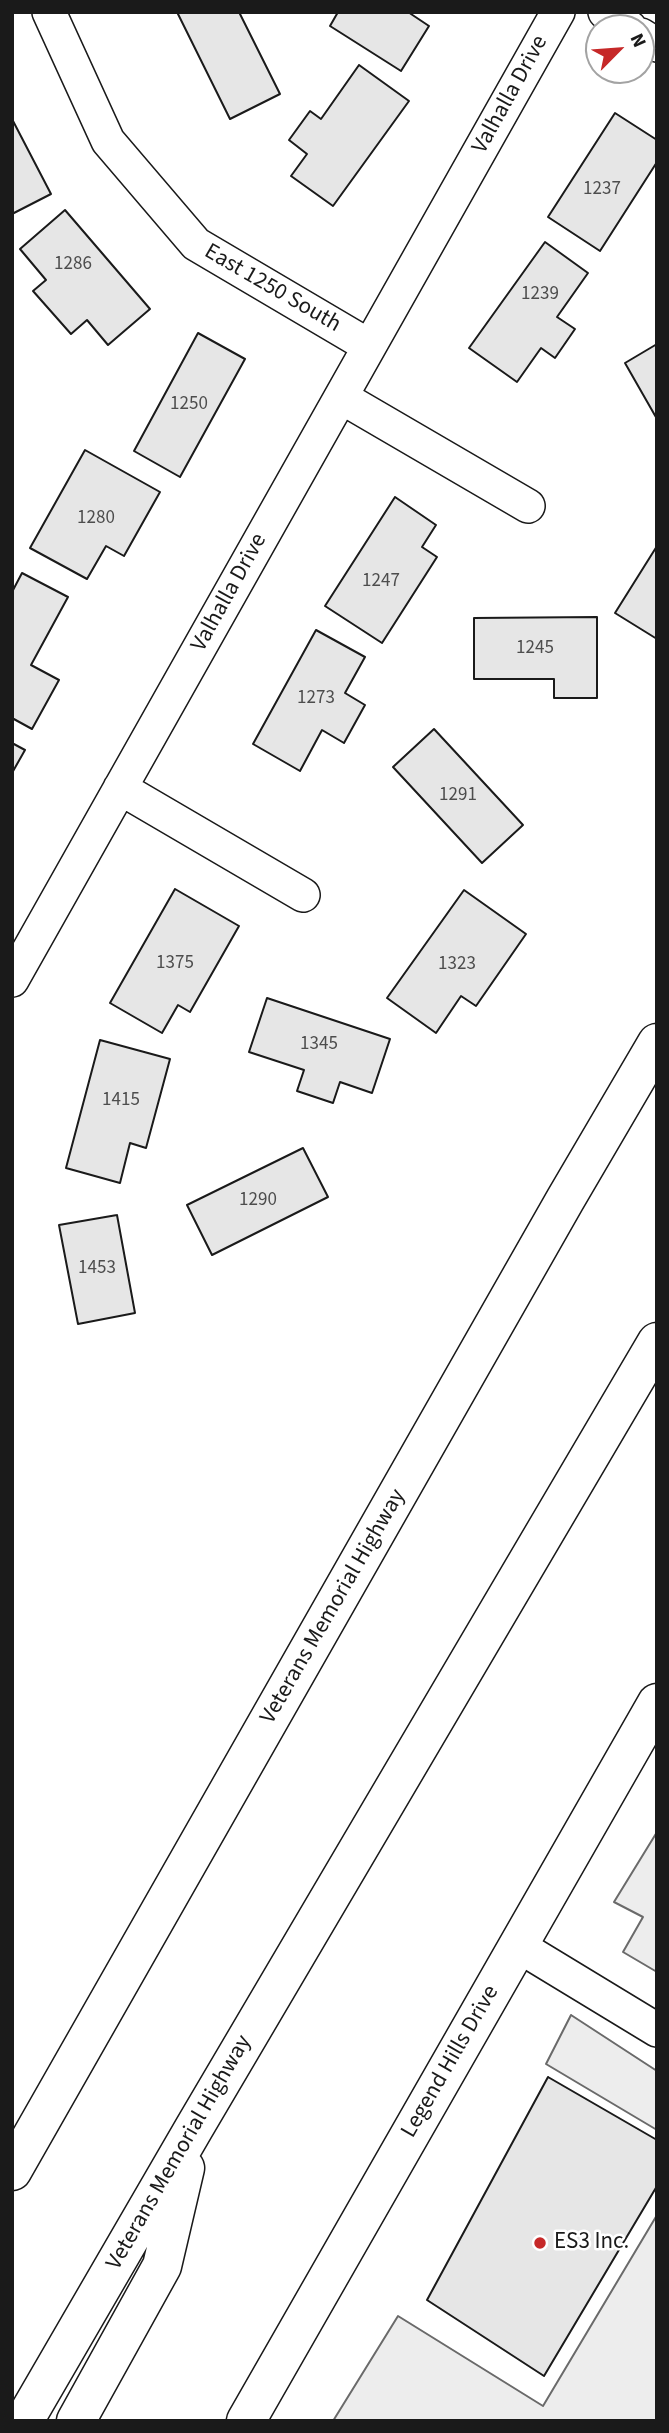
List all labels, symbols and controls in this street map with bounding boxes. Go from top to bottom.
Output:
north arrow [585,14,655,84]
text: N [623,29,653,52]
street label: Valhalla Drive [467,31,555,159]
house number: 1237 [583,179,621,201]
street label: East 1250 South [199,239,345,339]
house number: 1286 [54,254,92,276]
house number: 1239 [521,284,559,306]
house number: 1250 [170,394,208,416]
house number: 1280 [77,508,115,530]
street label: Valhalla Drive [186,529,274,657]
house number: 1247 [362,571,400,593]
house number: 1245 [516,638,554,660]
house number: 1273 [297,688,335,710]
house number: 1291 [439,785,477,807]
house number: 1375 [156,953,194,975]
house number: 1323 [438,954,476,976]
house number: 1345 [300,1034,338,1056]
house number: 1415 [102,1090,140,1112]
house number: 1290 [239,1190,277,1212]
house number: 1453 [78,1258,116,1280]
street label: Veterans Memorial Highway [256,1485,412,1729]
street label: Legend Hills Drive [396,1981,506,2143]
street label: Veterans Memorial Highway [102,2031,258,2275]
place label: ES3 Inc. [554,2229,629,2257]
marker: ES3 Inc. [532,2235,548,2251]

